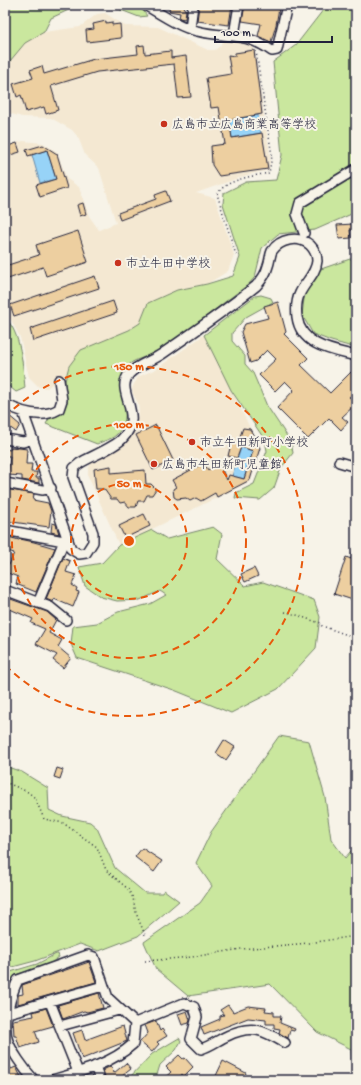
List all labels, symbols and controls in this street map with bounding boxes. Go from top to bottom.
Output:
scale bar [215,18,332,44]
text: 100 m [220,27,251,41]
place label: 広島市立広島商業高等学校 [172,118,316,133]
marker: 広島市立広島商業高等学校 [159,119,169,129]
place label: 市立牛田中学校 [126,257,210,272]
marker: 市立牛田中学校 [113,258,123,268]
text: 150 m [113,361,144,375]
text: 100 m [113,419,144,433]
place label: 市立牛田新町小学校 [200,436,308,451]
marker: 市立牛田新町小学校 [187,437,197,447]
place label: 広島市牛田新町児童館 [162,458,282,473]
marker: 広島市牛田新町児童館 [149,459,159,469]
text: 50 m [117,478,142,492]
centre of rings [122,534,136,548]

